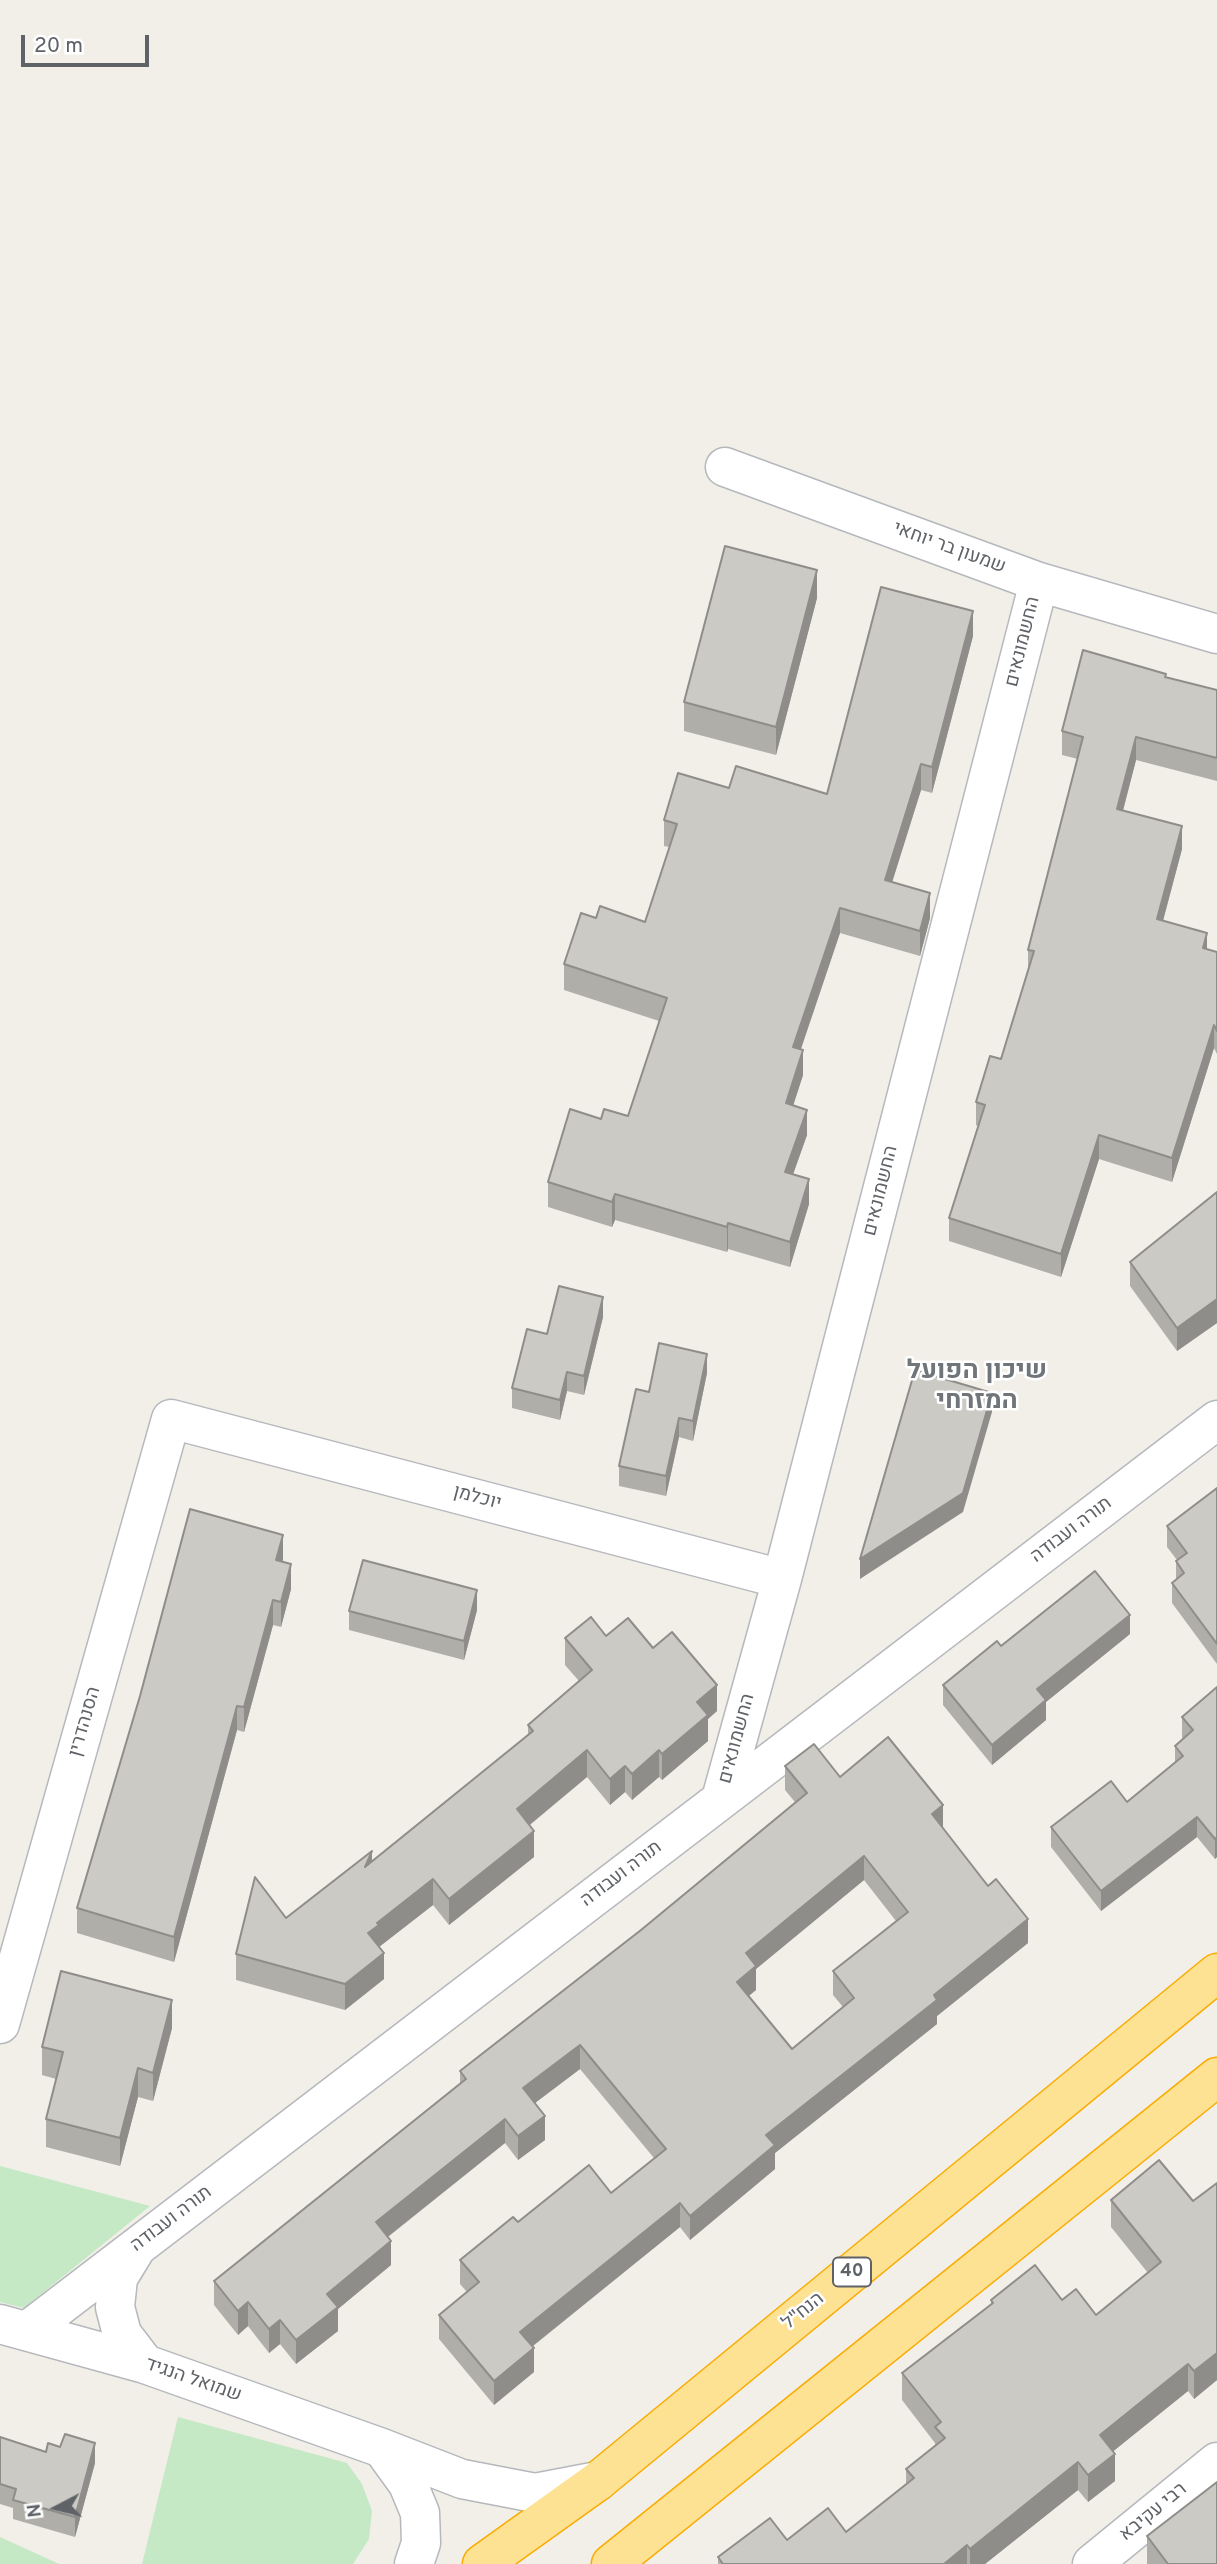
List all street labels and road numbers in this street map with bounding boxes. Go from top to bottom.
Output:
street label: שמעון בר יוחאי [890,518,1008,580]
street label: החשמונאים [1002,594,1046,690]
street label: החשמונאים [860,1143,904,1239]
street label: יוכלמן [450,1482,504,1516]
street label: תורה ועבודה [1027,1493,1117,1569]
street label: הסנהדרין [65,1684,107,1760]
street label: החשמונאים [715,1691,761,1787]
street label: תורה ועבודה [577,1837,667,1913]
street label: תורה ועבודה [127,2182,217,2258]
road number: 40 [833,2258,871,2286]
street label: הנח"ל [779,2288,829,2336]
street label: שמואל הנגיד [142,2354,244,2408]
street label: רבי עקיבא [1116,2479,1192,2547]

